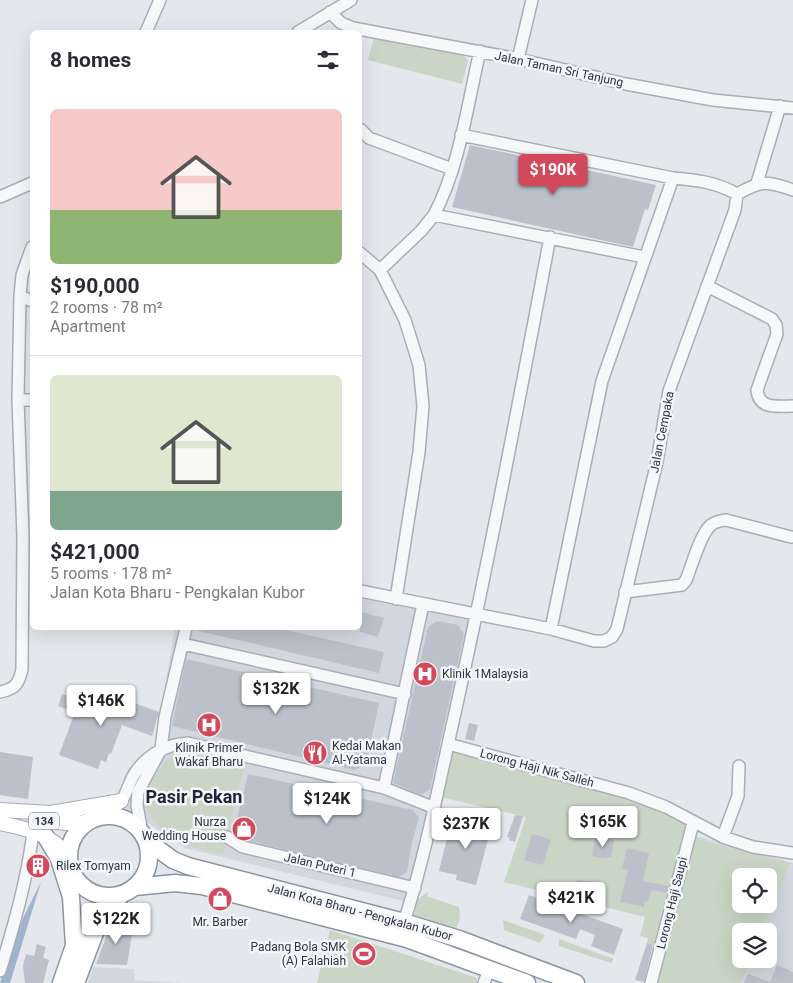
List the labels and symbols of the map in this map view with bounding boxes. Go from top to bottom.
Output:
street label: Jalan Taman Sri Tanjung [493,49,625,89]
pin: $190K [518,154,588,196]
street label: Jalan Cempaka [647,390,677,474]
hospital icon: Klinik 1Malaysia [412,661,438,687]
place label: Klinik 1Malaysia [442,667,528,681]
pin: $132K [241,672,311,715]
pin: $146K [66,684,136,727]
hospital icon: Klinik Primer Wakaf Bharu [196,712,222,738]
place label: Kedai Makan Al-Yatama [332,739,401,767]
restaurant icon: Kedai Makan Al-Yatama [302,740,328,766]
place label: Klinik Primer Wakaf Bharu [175,741,243,769]
street label: Lorong Haji Nik Salleh [479,746,595,790]
pin: $124K [292,782,362,825]
district label: Pasir Pekan [146,786,242,807]
pin: $165K [568,806,638,848]
pin: $237K [431,808,501,850]
road number: 134 [29,812,59,829]
place label: Nurza Wedding House [142,815,226,843]
shop icon: Nurza Wedding House [231,816,257,842]
street label: Jalan Puteri 1 [283,850,357,880]
building icon: Rilex Tomyam [25,853,51,879]
street label: Lorong Haji Saupi [654,856,690,950]
place label: Rilex Tomyam [56,859,131,873]
street label: Jalan Kota Bharu - Pengkalan Kubor [266,881,454,943]
pin: $421K [536,882,606,924]
shop icon: Mr. Barber [207,886,233,912]
pin: $122K [81,902,151,945]
place label: Mr. Barber [192,915,248,929]
place label: Padang Bola SMK (A) Falahiah [250,940,346,968]
sports icon: Padang Bola SMK (A) Falahiah [351,941,377,967]

